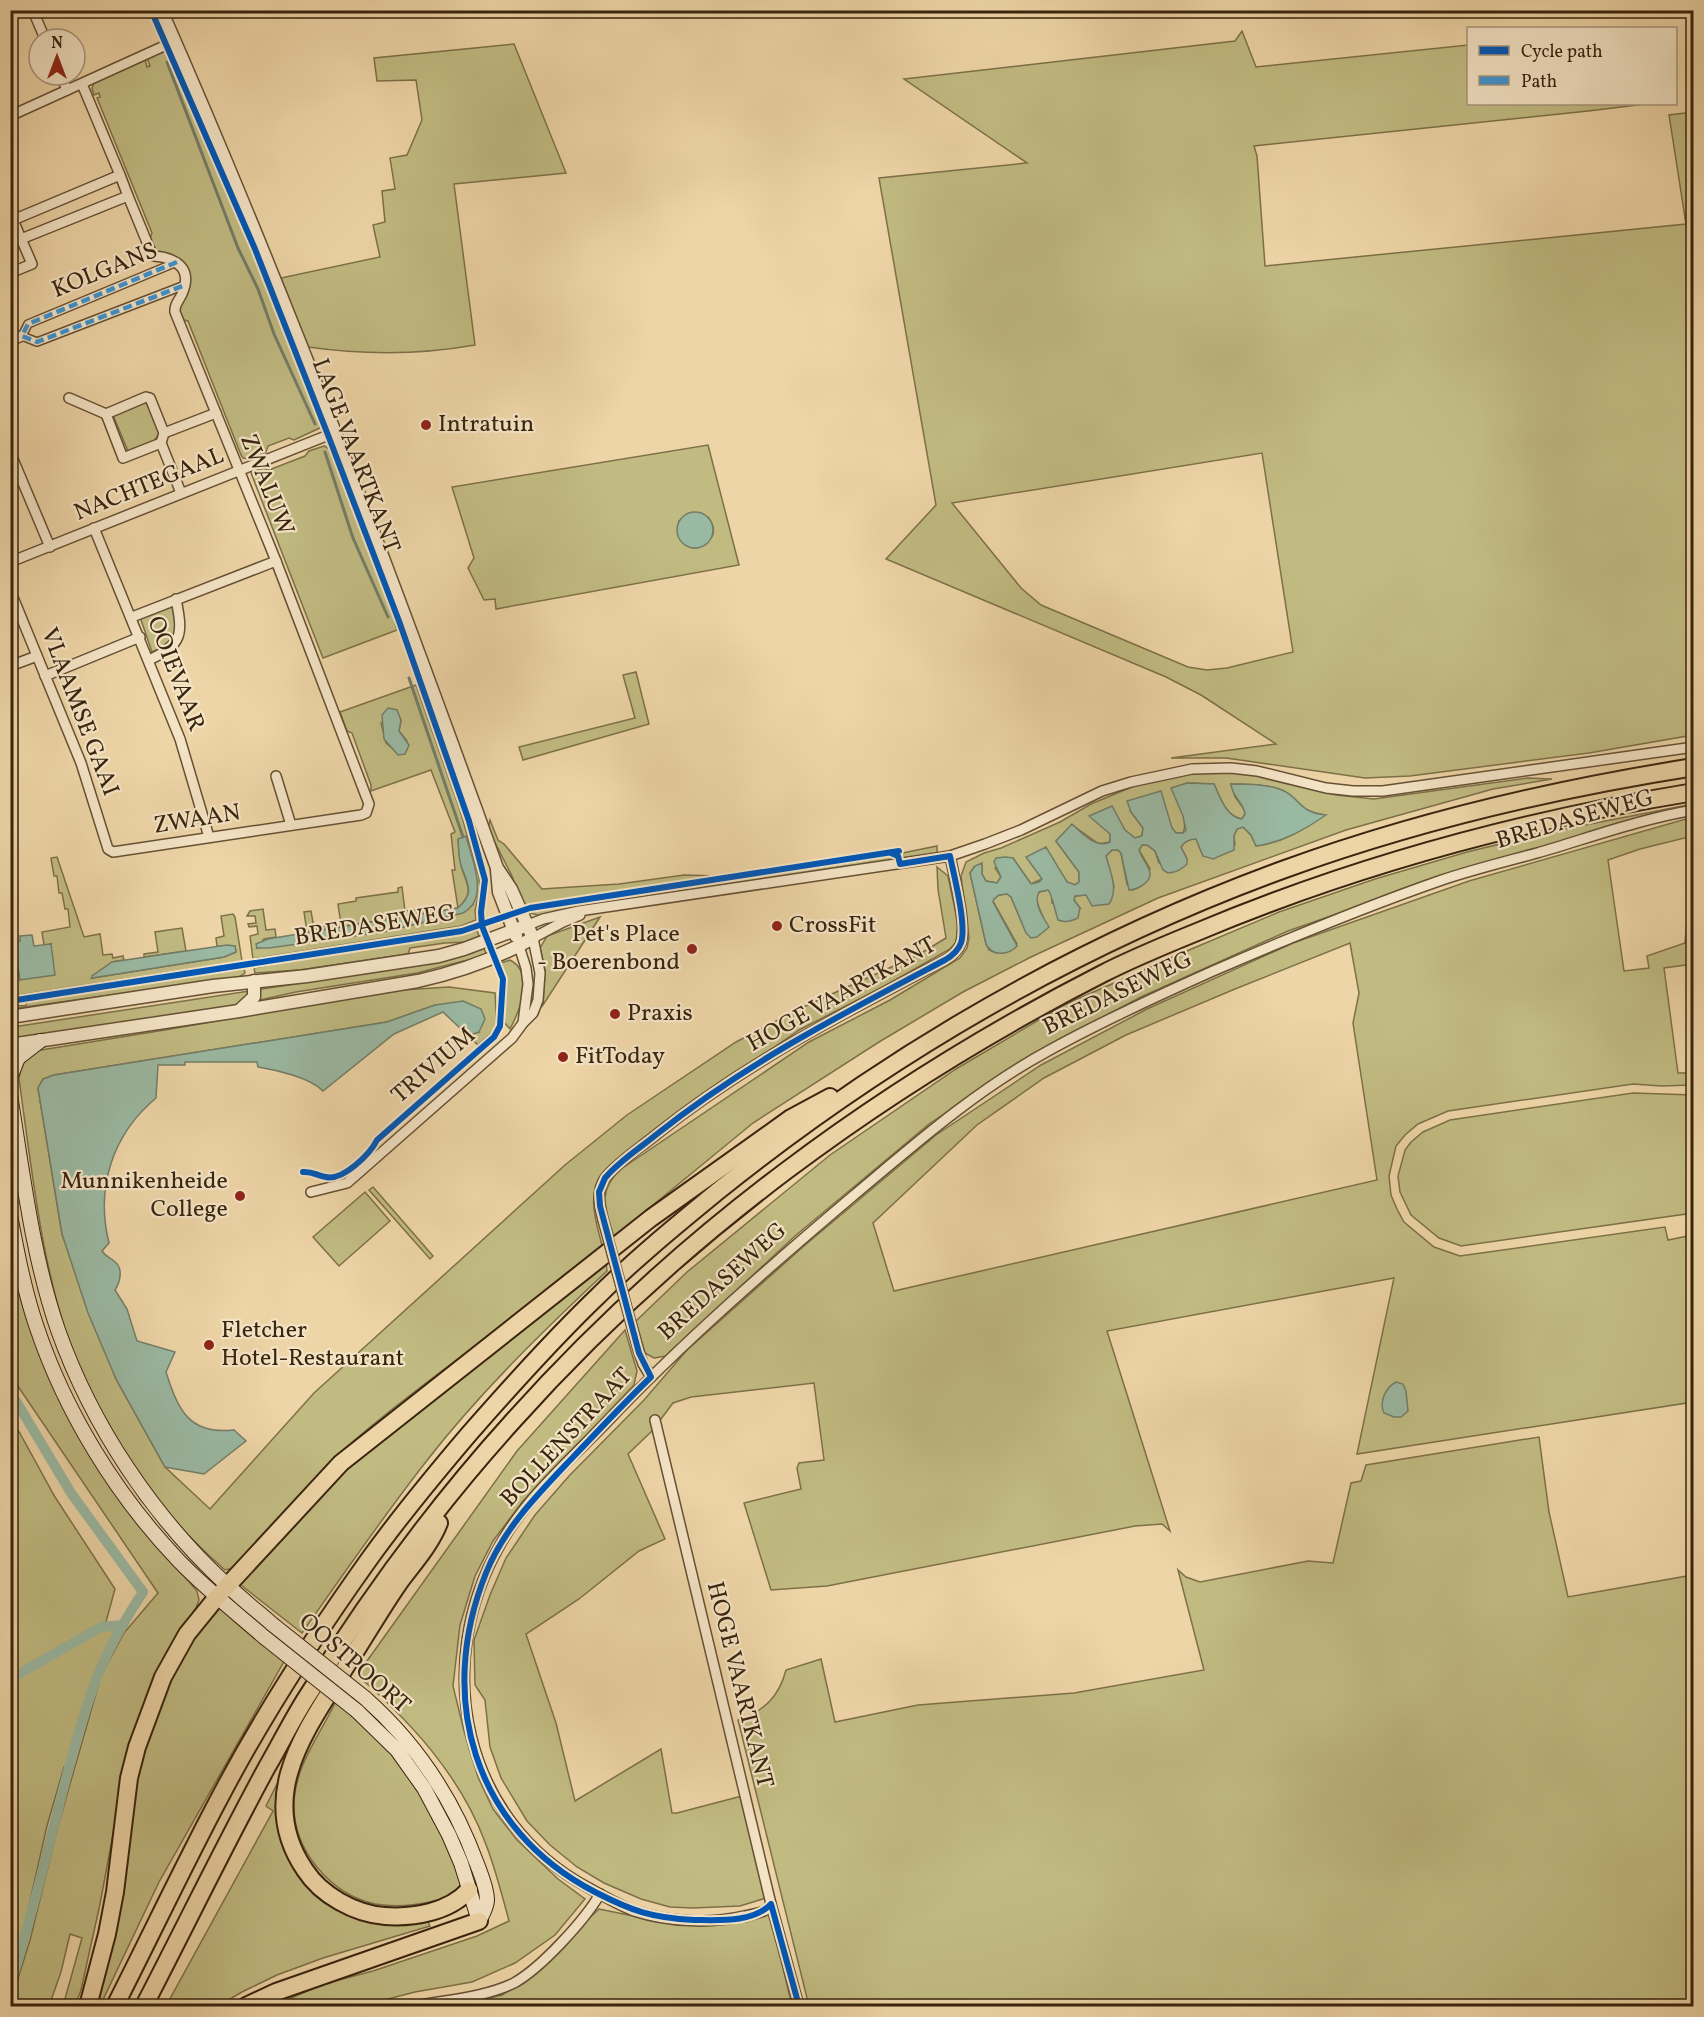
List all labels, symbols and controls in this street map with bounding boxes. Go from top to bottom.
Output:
north arrow [27,27,87,87]
legend [1467,27,1677,105]
text: N [51,33,63,55]
text: Cycle path [1521,40,1603,65]
text: Path [1521,70,1557,95]
street label: KOLGANS [47,234,163,308]
street label: LAGE VAARTKANT [302,354,408,558]
place label: Intratuin [438,408,534,442]
marker: Intratuin [419,418,433,432]
street label: ZWALUW [230,429,302,541]
street label: NACHTEGAAL [69,440,229,530]
street label: OOIEVAAR [137,611,213,737]
street label: VLAAMSE GAAI [31,623,127,801]
street label: BREDASEWEG [1492,781,1658,859]
street label: ZWAAN [151,796,243,844]
street label: BREDASEWEG [292,896,458,956]
place label: CrossFit [789,909,876,943]
place label: Pet's Place - Boerenbond [537,918,680,980]
marker: CrossFit [770,919,784,933]
street label: HOGE VAARTKANT [741,929,943,1061]
marker: Pet's Place - Boerenbond [685,942,699,956]
street label: BREDASEWEG [1037,943,1199,1045]
place label: Praxis [627,997,693,1031]
marker: Praxis [608,1007,622,1021]
street label: TRIVIUM [384,1020,484,1112]
place label: FitToday [575,1040,665,1074]
marker: FitToday [556,1050,570,1064]
place label: Munnikenheide College [60,1165,228,1227]
marker: Munnikenheide College [233,1189,247,1203]
street label: BREDASEWEG [651,1215,795,1349]
place label: Fletcher Hotel-Restaurant [221,1314,404,1376]
marker: Fletcher Hotel-Restaurant [202,1338,216,1352]
street label: BOLLENSTRAAT [493,1361,641,1515]
street label: HOGE VAARTKANT [697,1578,781,1792]
street label: OOSTPOORT [291,1606,417,1722]

